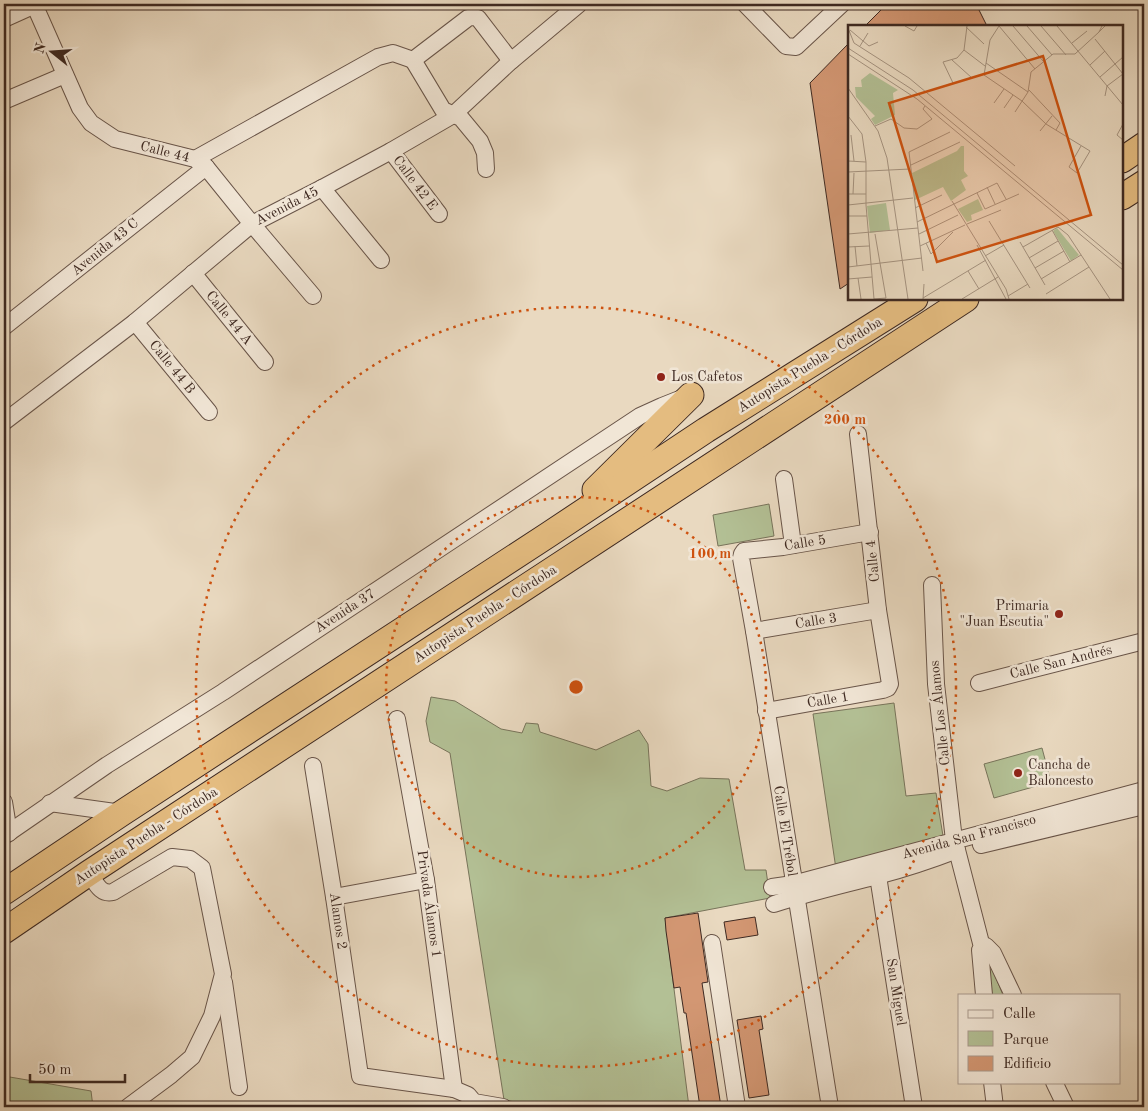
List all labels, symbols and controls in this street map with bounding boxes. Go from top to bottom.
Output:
inset map [848,25,1123,300]
north arrow [28,28,78,78]
text: N [32,41,49,56]
street label: Calle 44 [139,139,191,165]
street label: Calle 42 E [390,153,440,213]
street label: Avenida 45 [253,184,321,228]
street label: Avenida 43 C [69,216,141,278]
street label: Calle 44 A [203,288,255,348]
street label: Autopista Puebla - Córdoba [735,315,885,415]
street label: Calle 44 B [146,338,198,396]
place label: Los Cafetos [671,370,743,384]
marker: Los Cafetos [655,371,667,383]
text: 200 m [824,413,866,428]
street label: Calle 5 [783,533,827,553]
street label: Calle 4 [864,539,882,583]
text: 100 m [689,547,731,562]
street label: Autopista Puebla - Córdoba [411,562,559,666]
street label: Avenida 37 [312,586,378,636]
place label: Primaria "Juan Escutia" [960,599,1049,629]
marker: Primaria "Juan Escutia" [1053,608,1065,620]
street label: Calle 3 [794,611,838,631]
street label: Calle San Andrés [1008,642,1114,682]
street label: Calle Los Álamos [925,660,953,767]
centre of rings [567,678,585,696]
street label: Calle 1 [806,689,850,711]
place label: Cancha de Baloncesto [1028,758,1093,788]
marker: Cancha de Baloncesto [1012,767,1024,779]
street label: Autopista Puebla - Córdoba [72,784,220,888]
street label: Calle El Trébol [771,785,799,878]
street label: Avenida San Francisco [900,812,1038,862]
street label: Privada Álamos 1 [415,849,446,959]
street label: Alamos 2 [327,892,349,950]
street label: San Miguel [884,957,908,1027]
legend [958,994,1120,1084]
text: Calle [1003,1007,1036,1022]
text: Parque [1003,1033,1049,1048]
scale bar [30,1051,125,1083]
text: Edificio [1003,1057,1051,1072]
text: 50 m [38,1063,72,1078]

